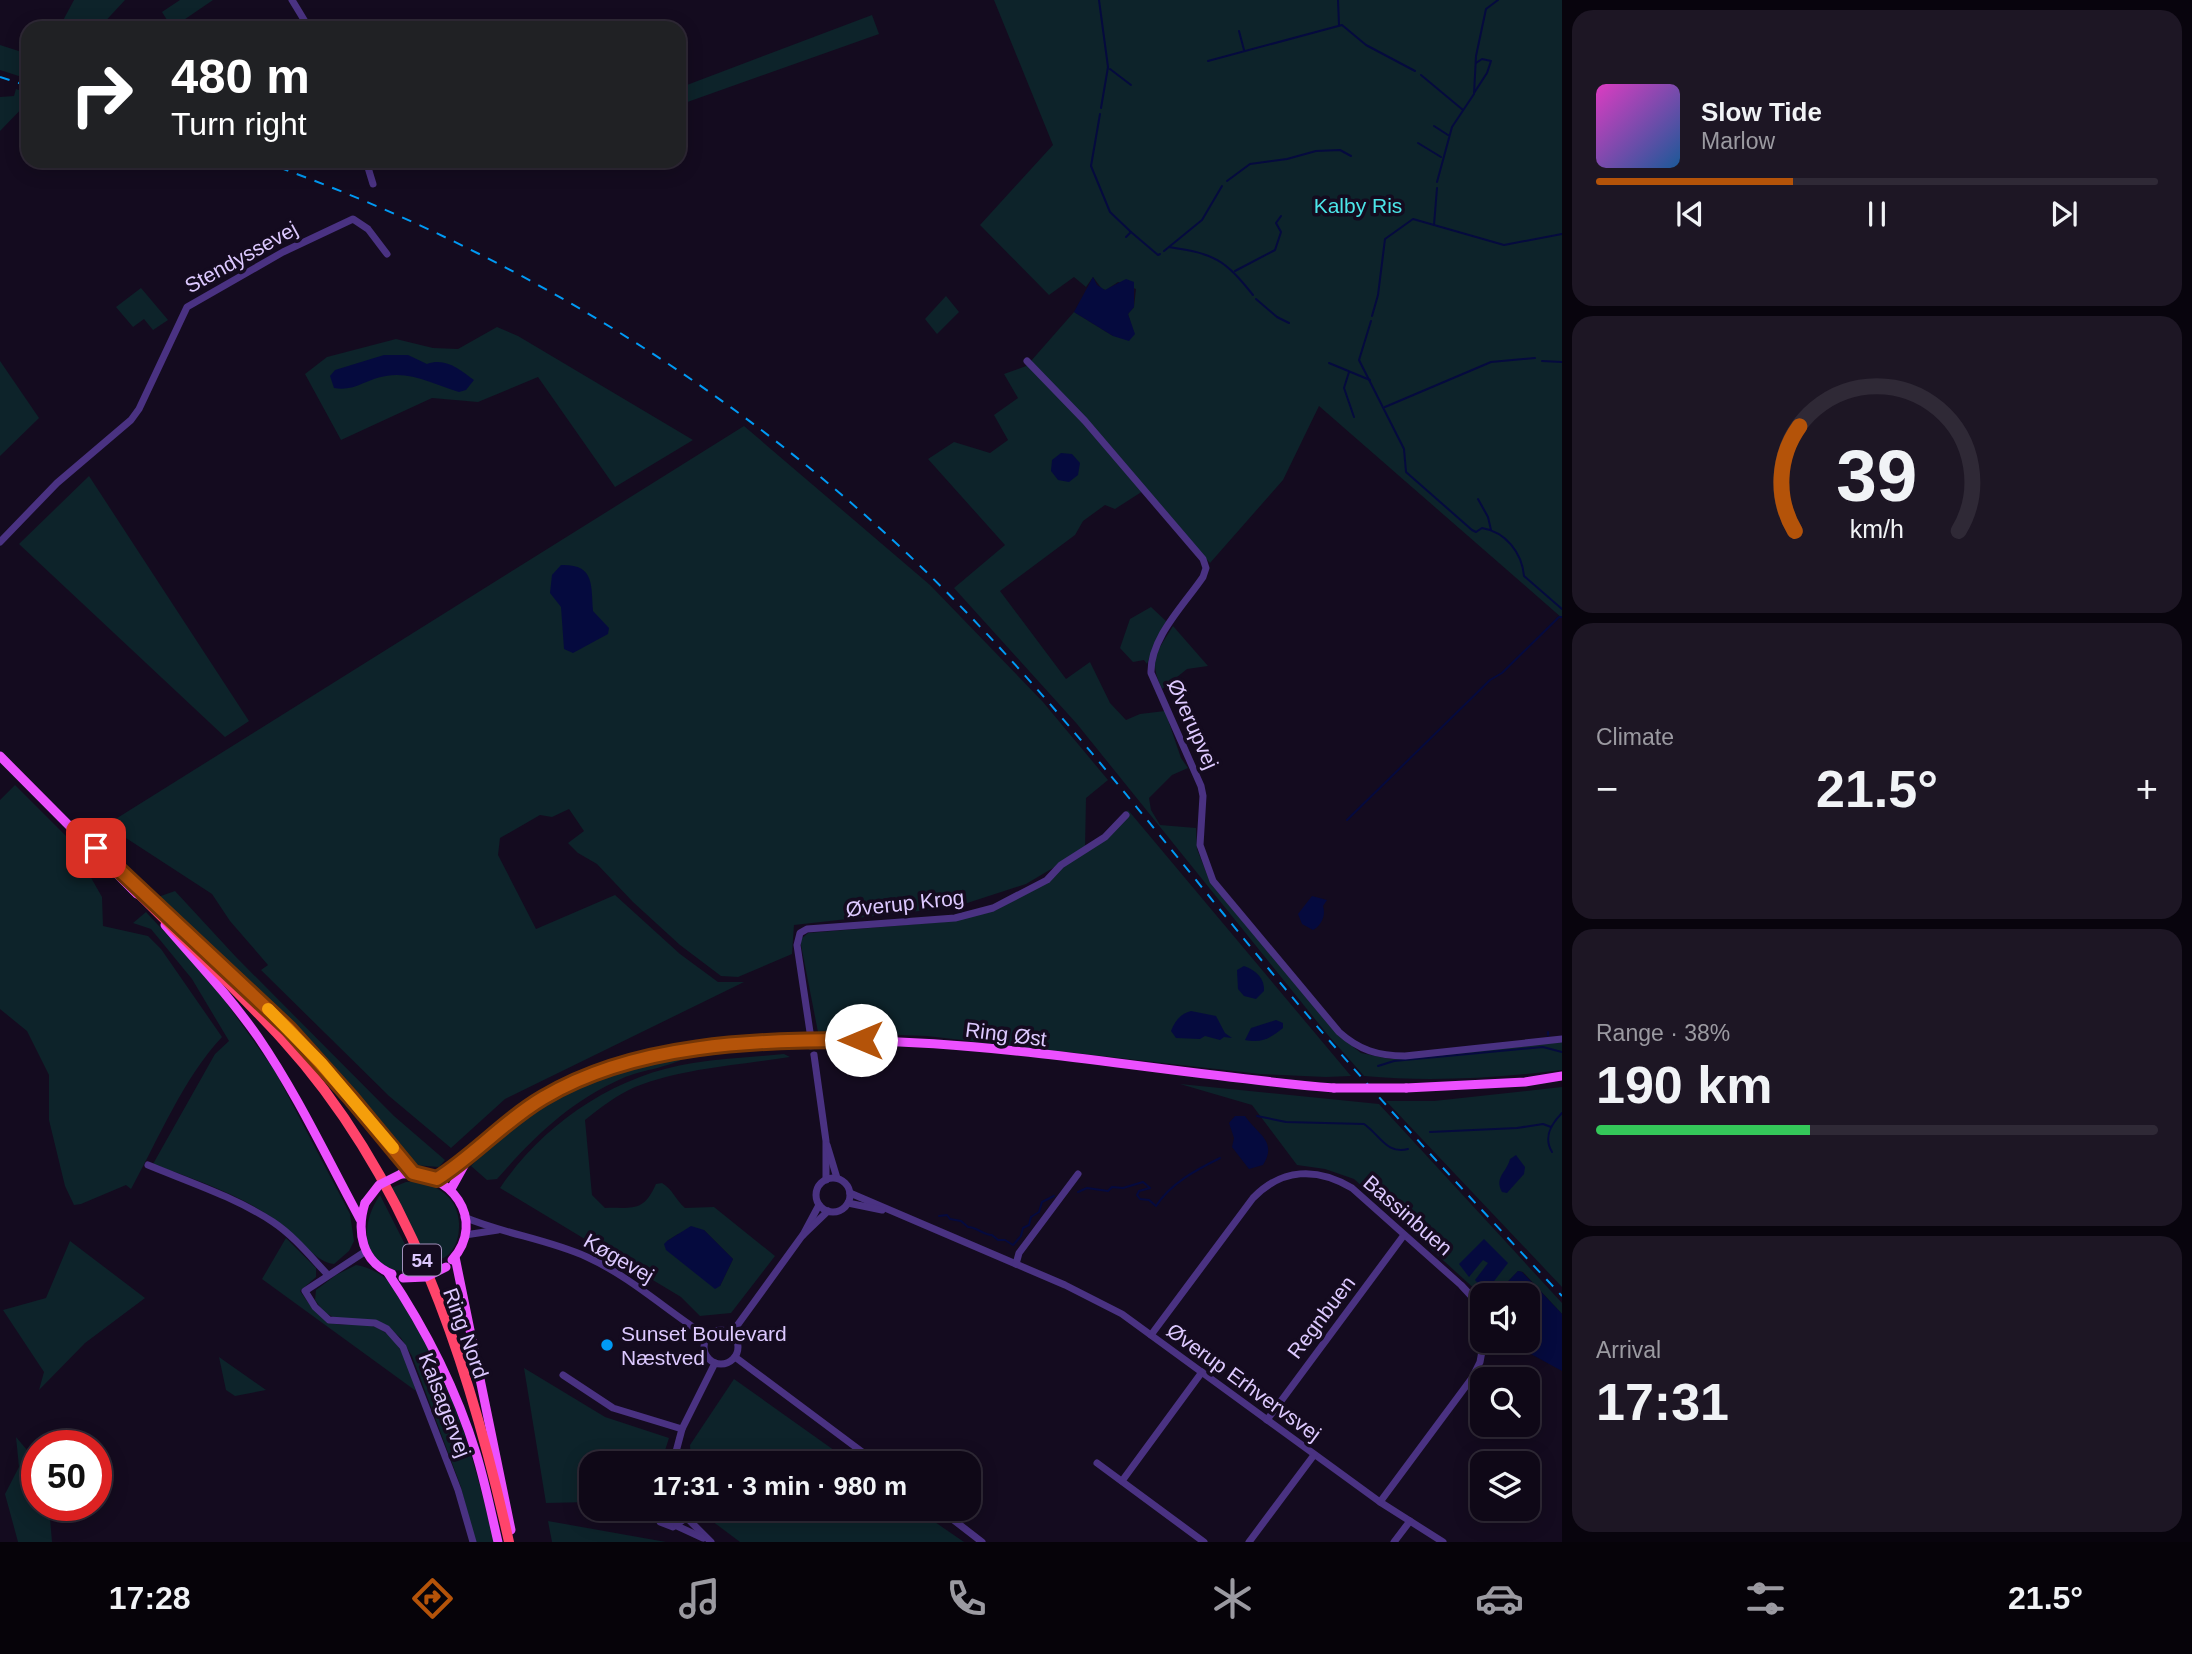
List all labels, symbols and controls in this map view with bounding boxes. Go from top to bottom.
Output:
icon: right [56,49,147,140]
text: 480 m [171,49,310,103]
text: Slow Tide [1701,97,1822,127]
text: Turn right [171,106,307,142]
text: Marlow [1701,128,1775,154]
park label: Kalby Ris [1314,194,1402,217]
icon: previous [1671,195,1709,233]
icon: pause [1858,195,1896,233]
icon: next [2045,195,2083,233]
street label: Stendyssevej [181,217,301,297]
text: 39 [1837,435,1917,516]
text: km/h [1850,514,1904,542]
street label: Øverupvej [1163,676,1223,772]
text: Climate [1596,724,1674,750]
text: 21.5° [1816,760,1938,818]
text: − [1596,768,1618,810]
text: + [2136,768,2158,810]
pin [66,818,126,878]
icon: arrive [77,829,115,867]
street label: Øverup Krog [845,885,965,921]
position arrow [824,1003,898,1077]
street label: Ring Øst [964,1018,1048,1050]
text: Range · 38% [1596,1020,1730,1046]
text: 190 km [1596,1056,1772,1114]
street label: Bassinbuen [1359,1170,1457,1260]
street label: Køgevej [580,1229,658,1287]
road number: 54 [403,1244,441,1276]
street label: Regnbuen [1283,1271,1359,1363]
map controls [1470,1283,1540,1521]
button: sound [1470,1283,1540,1353]
street label: Ring Nord [439,1285,493,1381]
street label: Øverup Erhvervsvej [1163,1319,1325,1445]
place label: Sunset Boulevard Næstved [621,1322,787,1369]
marker: Sunset Boulevard Næstved [599,1337,615,1353]
text: Arrival [1596,1337,1661,1363]
street label: Kalsagervej [415,1350,475,1460]
button: search [1470,1367,1540,1437]
text: 17:31 [1596,1373,1729,1431]
speed limit sign: 50 [21,1430,112,1521]
button: layers [1470,1451,1540,1521]
text: 17:31 · 3 min · 980 m [653,1471,907,1501]
icon: directions [408,1574,457,1623]
icon: music [675,1574,724,1623]
icon: phone [942,1574,991,1623]
icon: climate [1208,1574,1257,1623]
icon: car [1475,1574,1524,1623]
icon: filters [1741,1574,1790,1623]
text: 17:28 [109,1580,191,1616]
text: 21.5° [2008,1580,2083,1616]

